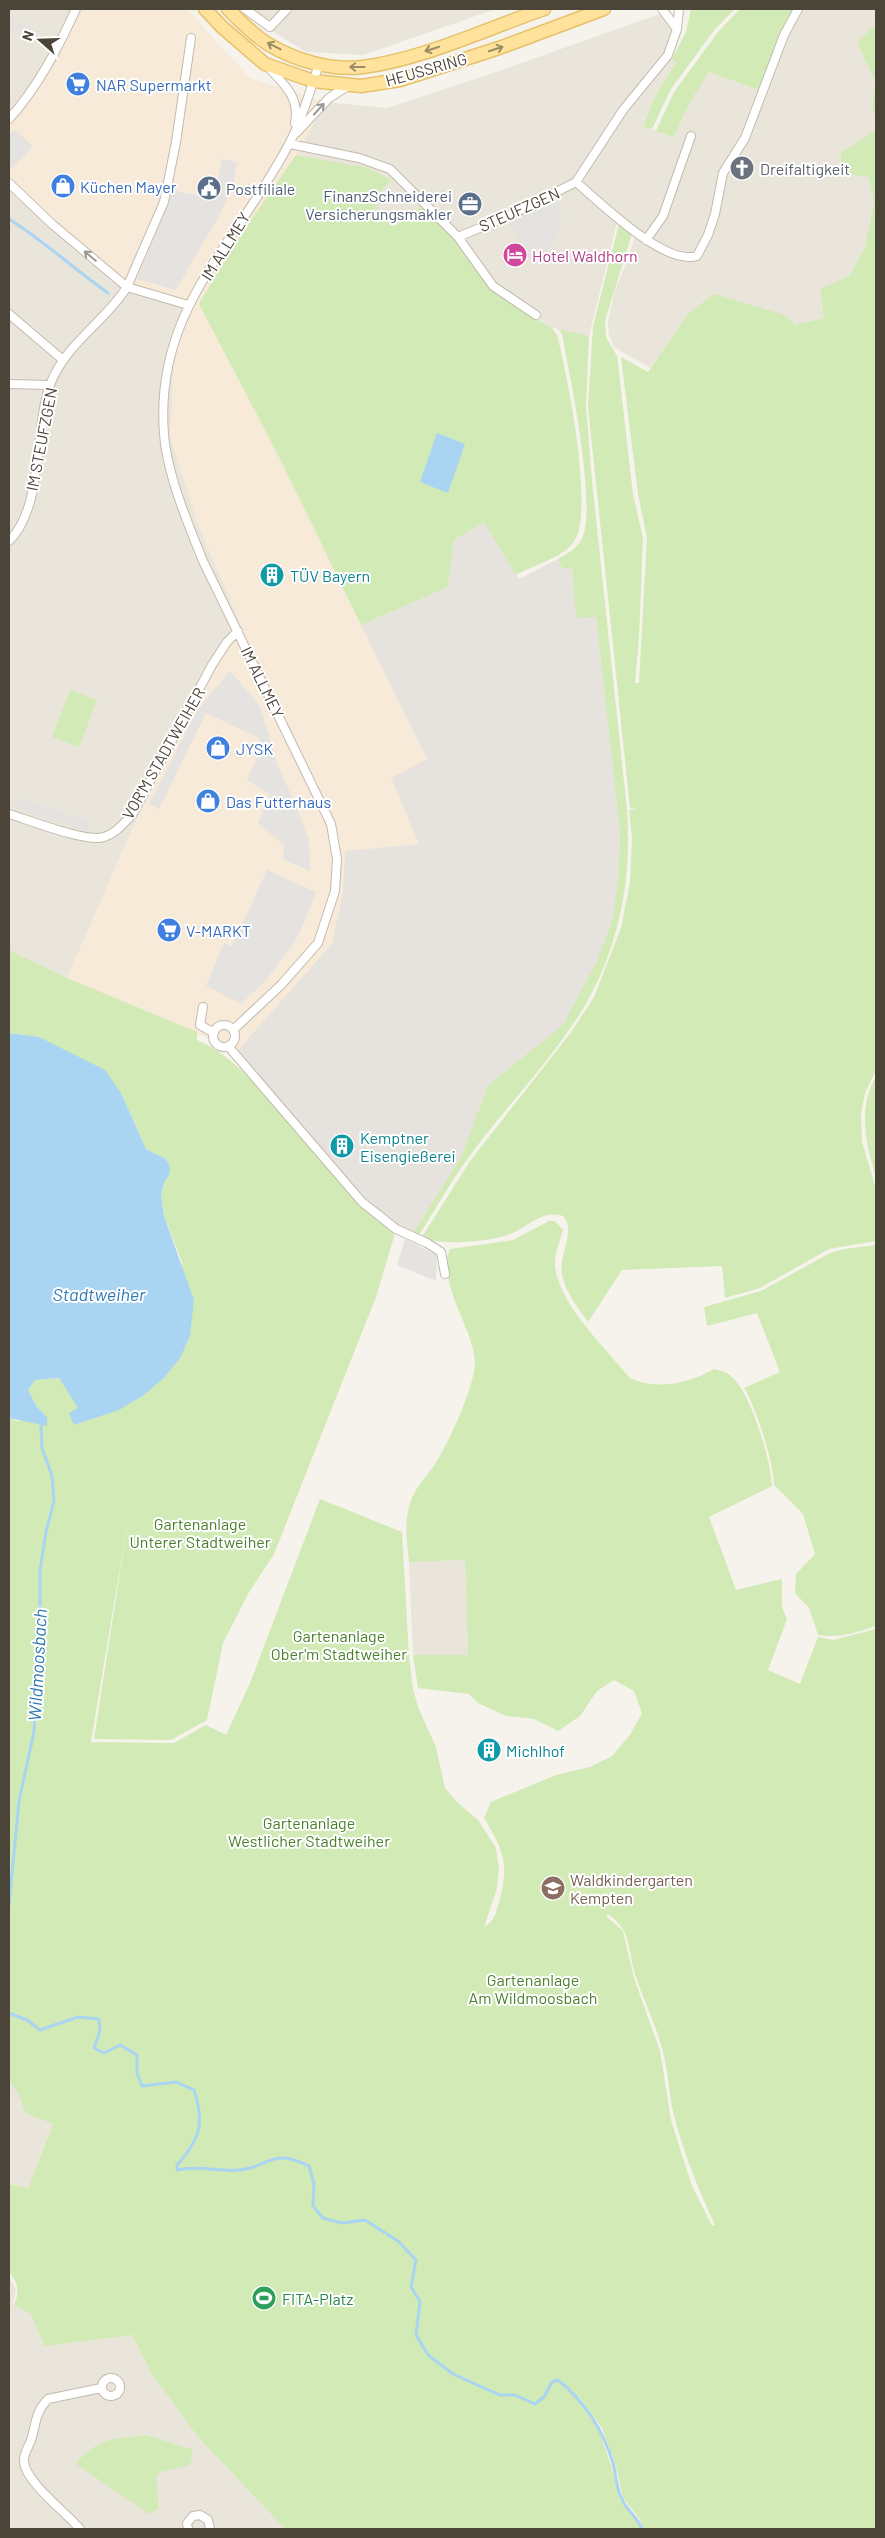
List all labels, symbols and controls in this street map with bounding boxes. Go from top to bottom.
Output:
north arrow [15,15,65,65]
text: N [18,28,37,43]
one-way arrow [267,41,282,50]
one-way arrow [488,43,504,53]
one-way arrow [424,44,440,54]
street label: HEUSSRING [383,48,469,90]
one-way arrow [349,62,365,71]
supermarket icon: NAR Supermarkt [65,71,91,97]
place label: NAR Supermarkt [96,75,212,94]
one-way arrow [313,103,325,115]
church icon: Dreifaltigkeit [729,155,755,181]
place label: Dreifaltigkeit [760,159,850,178]
shop icon: Küchen Mayer [50,173,76,199]
public building icon: Postfiliale [196,175,222,201]
place label: Küchen Mayer [80,177,177,196]
place label: Postfiliale [226,179,295,198]
street label: STEUFZGEN [476,183,562,235]
place label: FinanzSchneiderei Versicherungsmakler [305,186,452,223]
office icon: FinanzSchneiderei Versicherungsmakler [457,191,483,217]
street label: IM ALLMEY [197,208,253,284]
hotel icon: Hotel Waldhorn [502,242,528,268]
place label: Hotel Waldhorn [532,246,638,265]
one-way arrow [84,250,97,261]
street label: IM STEUFZGEN [22,386,60,492]
building icon: TÜV Bayern [259,562,285,588]
place label: TÜV Bayern [290,566,370,585]
street label: IM ALLMEY [238,643,288,721]
street label: VOR'M STADTWEIHER [118,684,209,822]
shop icon: JYSK [205,735,231,761]
place label: JYSK [236,739,273,758]
shop icon: Das Futterhaus [195,788,221,814]
place label: Das Futterhaus [226,792,331,811]
supermarket icon: V-MARKT [156,917,182,943]
place label: V-MARKT [186,921,251,940]
place label: Kemptner Eisengießerei [360,1128,456,1165]
building icon: Kemptner Eisengießerei [329,1133,355,1159]
water label: Stadtweiher [53,1283,146,1305]
park label: Gartenanlage Unterer Stadtweiher [129,1514,271,1551]
water label: Wildmoosbach [23,1608,51,1722]
park label: Gartenanlage Ober'm Stadtweiher [271,1626,407,1663]
building icon: Michlhof [476,1737,502,1763]
place label: Michlhof [506,1741,565,1760]
park label: Gartenanlage Westlicher Stadtweiher [228,1813,390,1850]
place label: Waldkindergarten Kempten [570,1870,693,1907]
school or university icon: Waldkindergarten Kempten [540,1875,566,1901]
park label: Gartenanlage Am Wildmoosbach [469,1970,597,2007]
sports icon: FITA-Platz [251,2285,277,2311]
place label: FITA-Platz [282,2289,353,2308]

